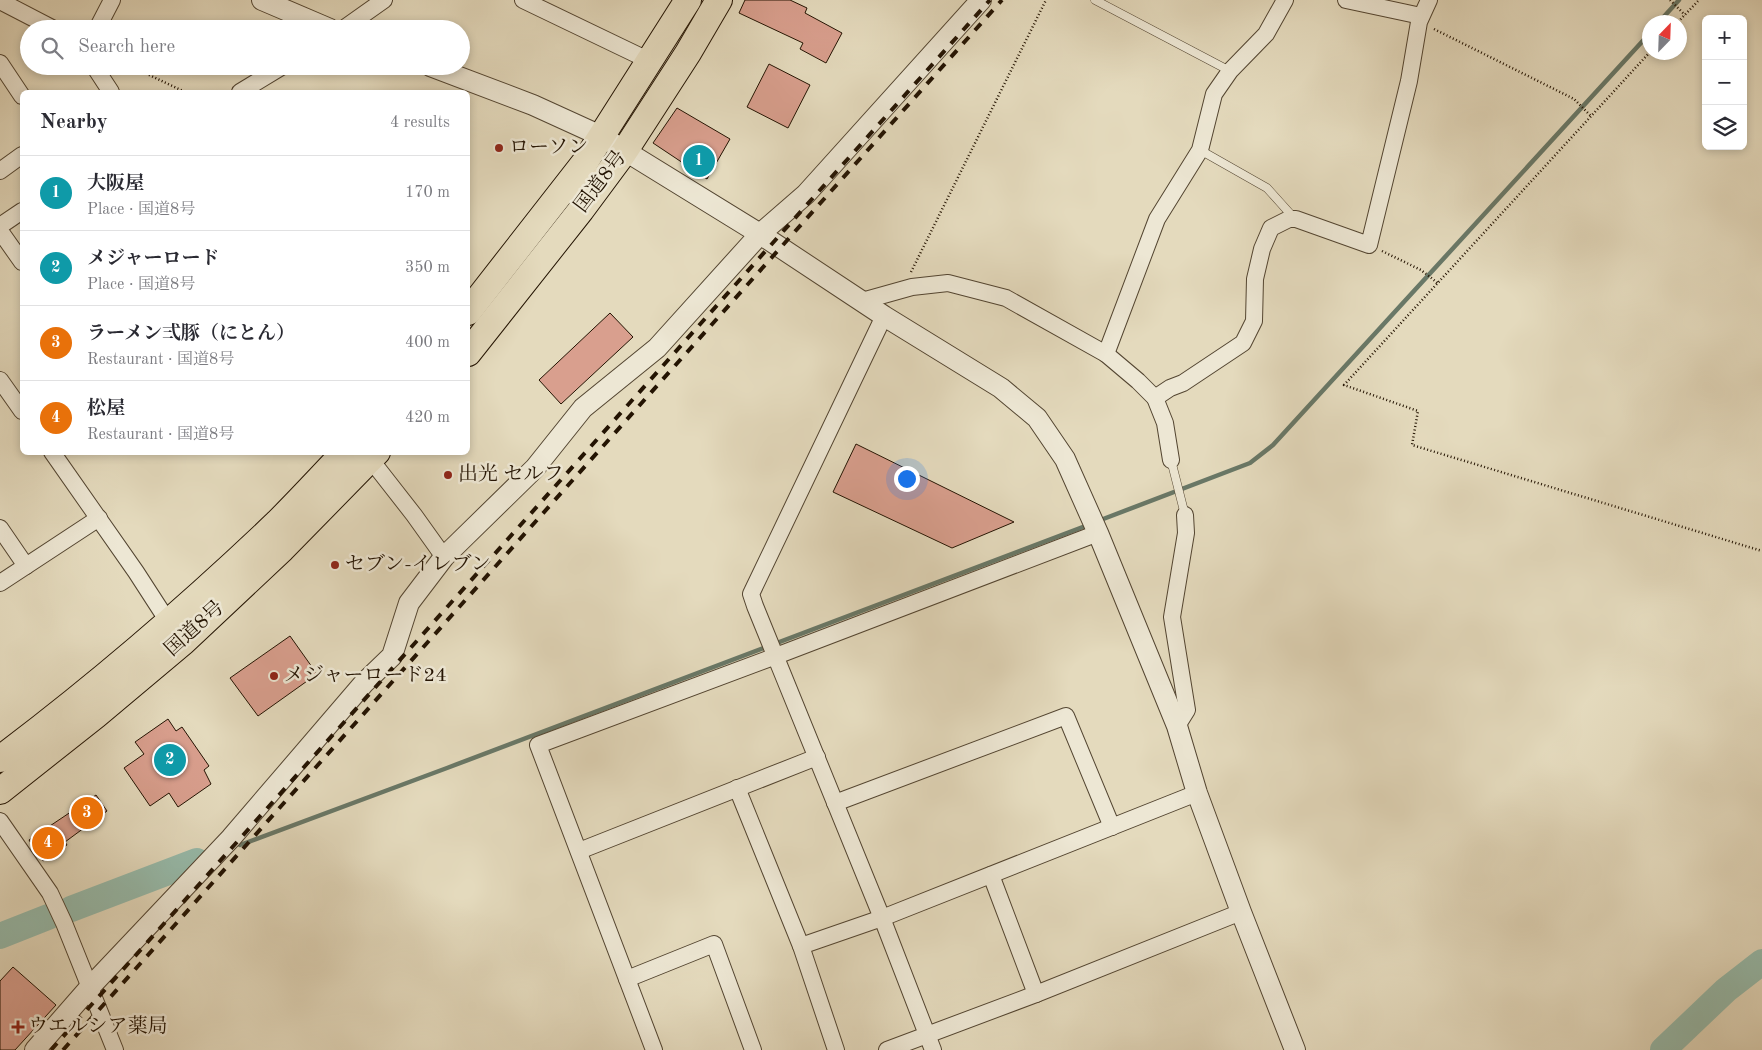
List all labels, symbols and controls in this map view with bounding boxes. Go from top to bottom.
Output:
north arrow [1642,15,1687,60]
map controls [1702,15,1747,150]
button: + [1702,15,1747,60]
search box [20,20,470,75]
icon: search [38,34,66,62]
text: Search here [78,38,175,57]
button: − [1702,60,1747,105]
button: layers [1702,105,1747,150]
text: Nearby [40,112,108,133]
text: 4 results [390,115,450,131]
place label: ローソン [509,138,588,158]
marker: ローソン [493,142,505,154]
pin: 1 [683,142,715,180]
street label: 国道8号 [570,146,631,217]
text: 大阪屋 [87,175,144,194]
text: 1 [51,185,61,201]
text: 170 m [405,185,450,201]
text: Place · 国道8号 [87,202,195,218]
text: メジャーロード [87,250,220,269]
text: 2 [51,260,61,276]
text: 350 m [405,260,450,276]
text: Place · 国道8号 [87,277,195,293]
text: ラーメン弍豚（にとん） [87,325,295,344]
text: 3 [51,335,61,351]
text: 400 m [405,335,450,351]
text: Restaurant · 国道8号 [87,352,234,368]
text: 松屋 [87,400,125,419]
text: 4 [51,410,61,426]
text: 420 m [405,410,450,426]
text: Restaurant · 国道8号 [87,427,234,443]
place label: 出光 セルフ [458,463,564,485]
your location [894,466,920,492]
marker: 出光 セルフ [442,469,454,481]
place label: セブン-イレブン [345,553,491,575]
marker: セブン-イレブン [329,559,341,571]
street label: 国道8号 [160,596,228,660]
place label: メジャーロード24 [284,665,447,686]
marker: メジャーロード24 [268,670,280,682]
pin: 2 [154,741,186,779]
pin: 3 [71,794,103,832]
pin: 4 [32,824,64,862]
place label: ウエルシア薬局 [28,1015,168,1037]
marker: ウエルシア薬局 [12,1021,24,1033]

